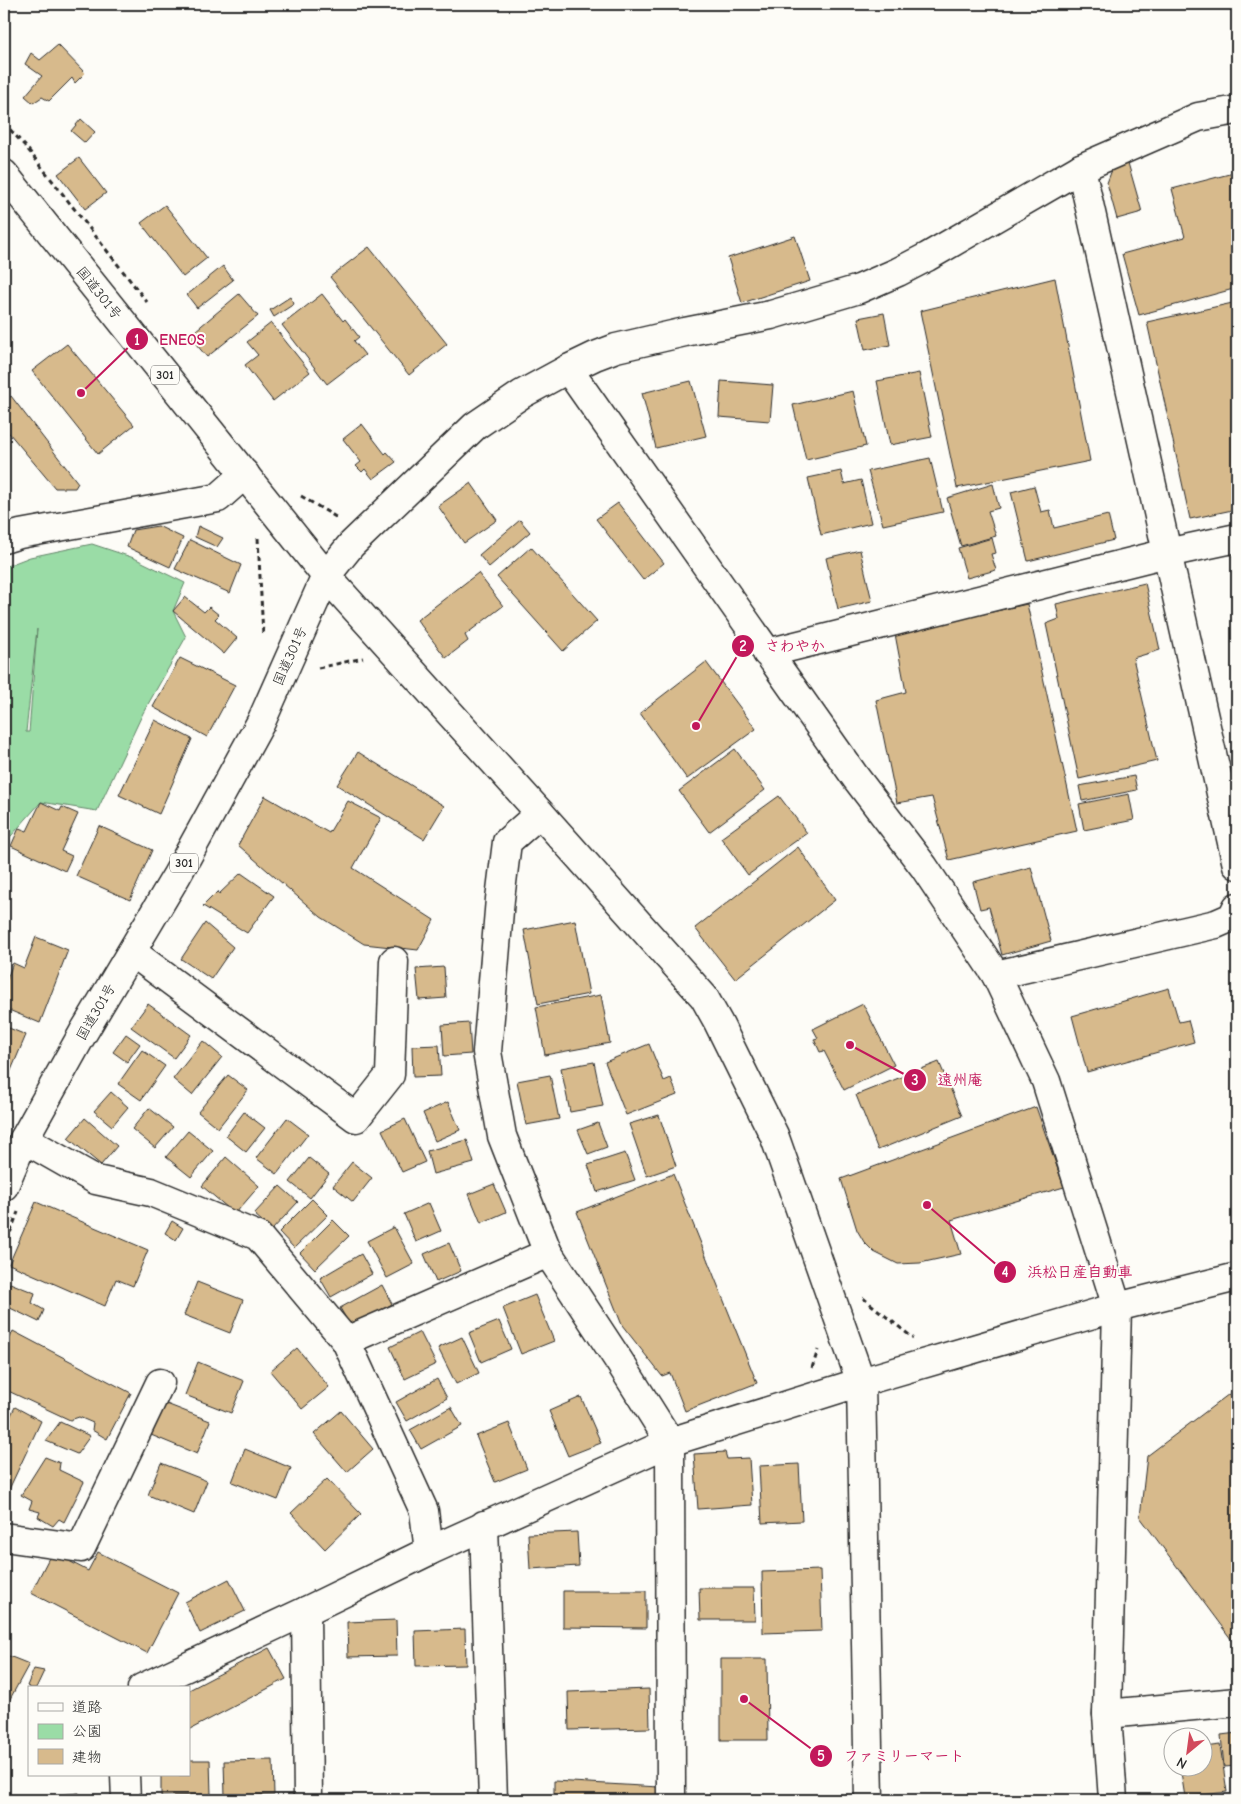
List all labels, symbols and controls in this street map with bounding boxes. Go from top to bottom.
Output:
street label: 国道301号 [73,263,125,323]
callout: ENEOS [124,324,214,354]
text: 1 [134,331,140,349]
text: ENEOS [159,331,205,349]
road number: 301 [151,366,179,384]
street label: 国道301号 [269,624,311,688]
callout: さわやか [730,631,835,661]
text: 2 [739,637,747,655]
text: さわやか [765,637,825,655]
road number: 301 [170,854,198,872]
street label: 国道301号 [73,980,119,1044]
callout: 遠州庵 [903,1065,993,1095]
text: 3 [911,1071,919,1089]
text: 遠州庵 [937,1071,983,1089]
callout: 浜松日産自動車 [993,1257,1143,1287]
text: 4 [1001,1263,1009,1281]
text: 浜松日産自動車 [1027,1263,1133,1281]
legend [28,1686,190,1776]
text: 道路 [72,1698,102,1716]
text: 公園 [72,1722,102,1740]
north arrow [1164,1726,1214,1776]
callout: ファミリーマート [809,1741,974,1771]
text: 5 [817,1747,825,1765]
text: ファミリーマート [844,1747,964,1765]
text: 建物 [72,1748,102,1766]
text: N [1174,1753,1190,1773]

